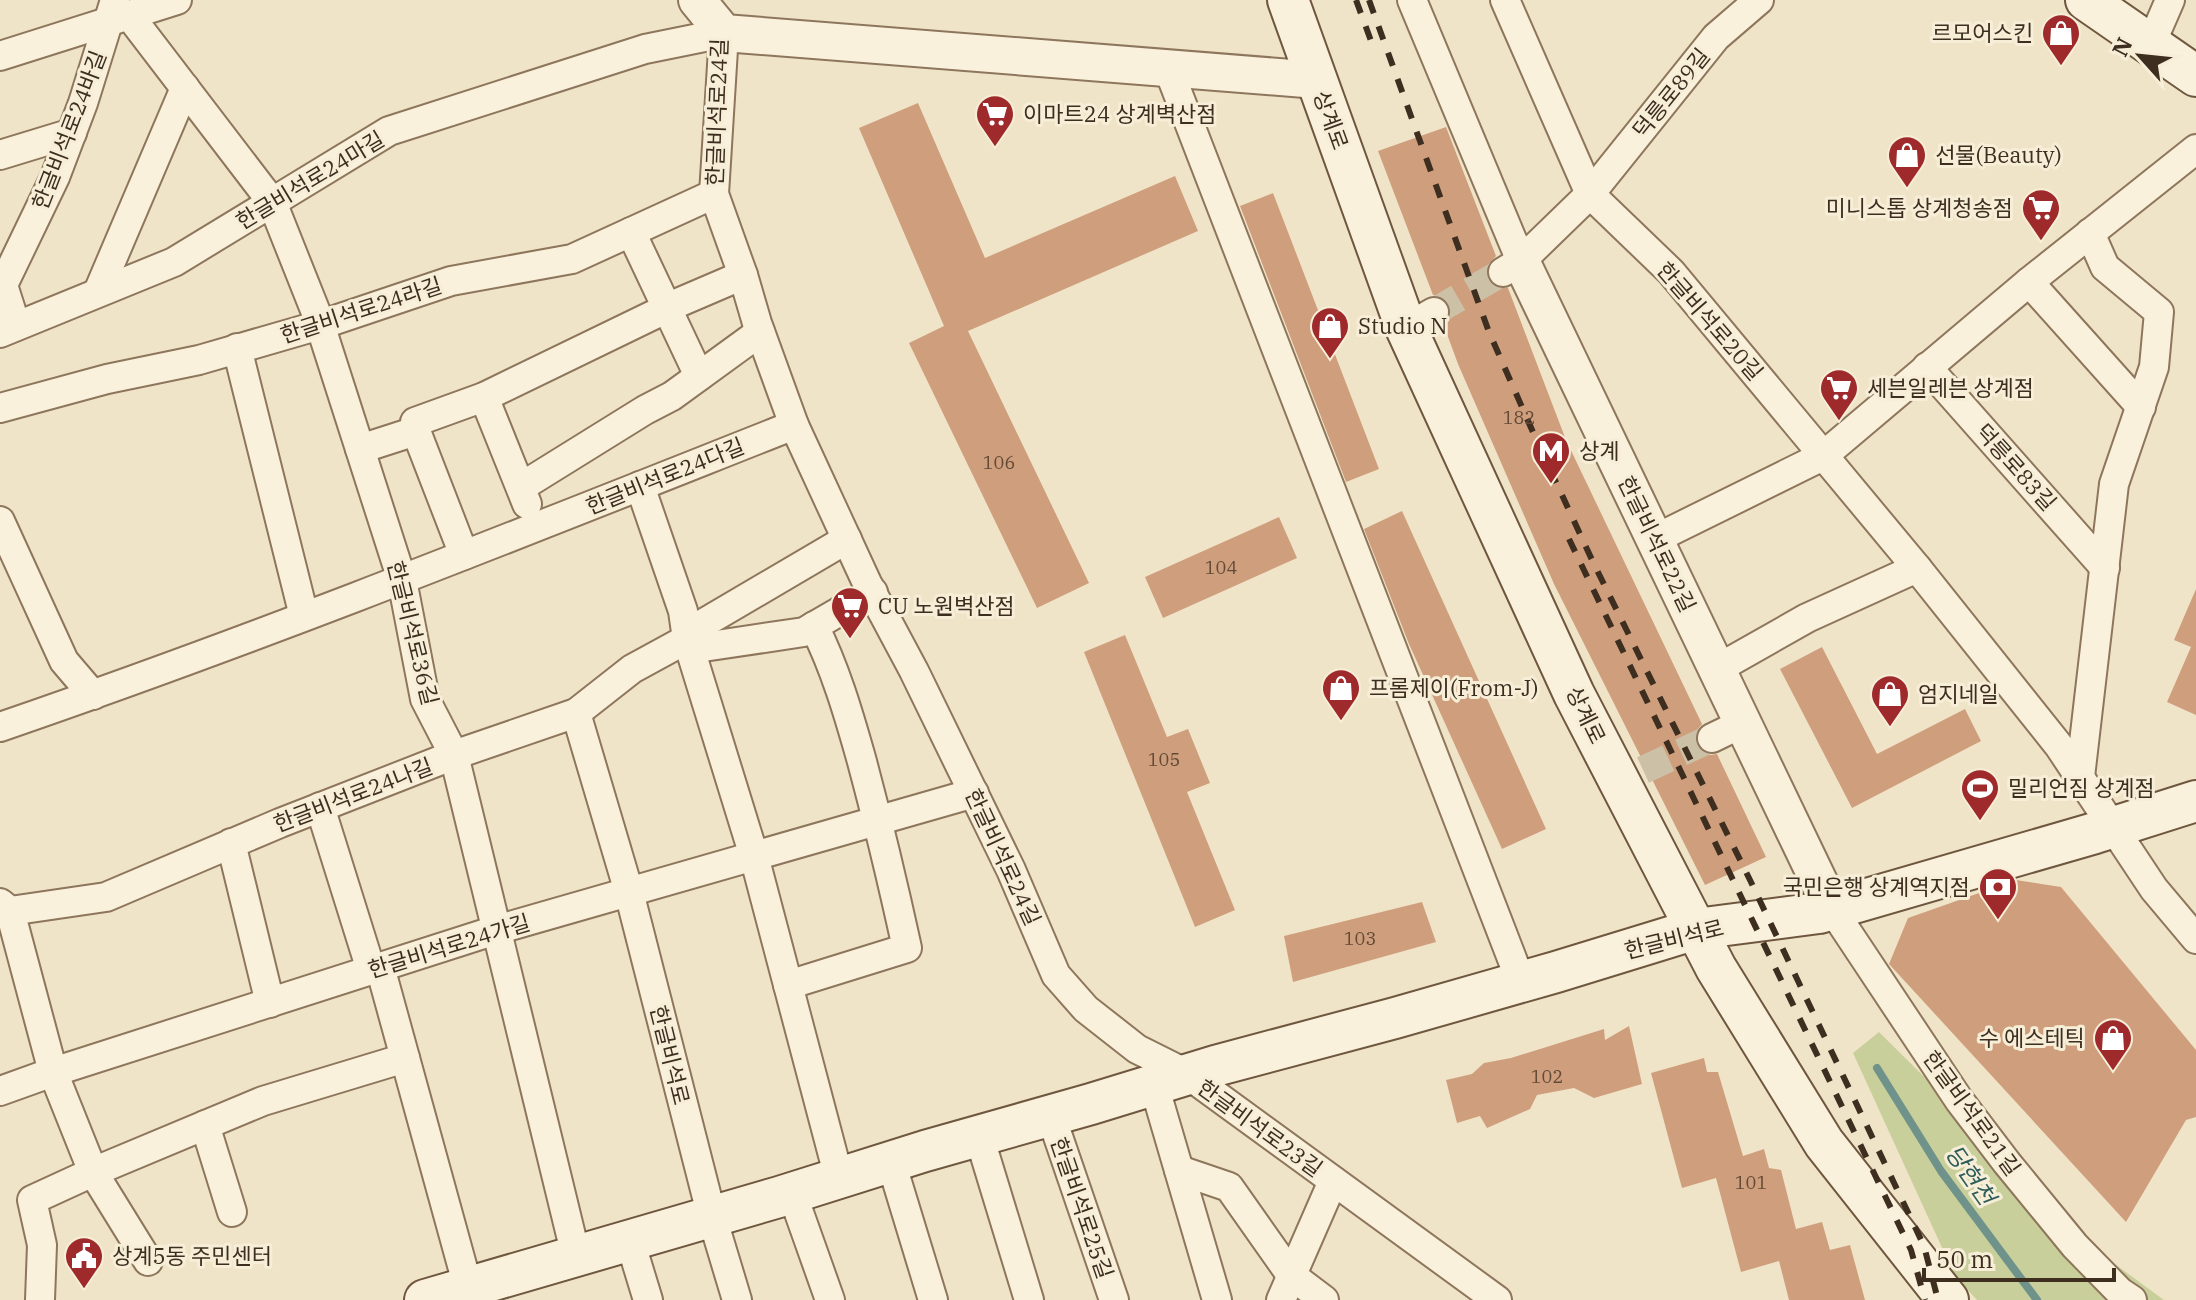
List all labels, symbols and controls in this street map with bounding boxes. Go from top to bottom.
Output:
shop icon: 르모어스킨 [2040,12,2082,67]
north arrow [2100,16,2180,96]
place label: 르모어스킨 [1932,18,2033,47]
text: N [2105,32,2139,61]
street label: 한글비석로24길 [699,38,734,186]
street label: 덕릉로89길 [1626,42,1716,144]
street label: 한글비석로24바길 [25,46,112,213]
street label: 상계로 [1307,86,1355,153]
supermarket icon: 이마트24 상계벽산점 [974,93,1016,148]
place label: 이마트24 상계벽산점 [1023,99,1216,128]
street label: 한글비석로24마길 [230,124,389,235]
shop icon: 선물(Beauty) [1886,134,1928,189]
place label: 선물(Beauty) [1935,140,2062,169]
supermarket icon: 미니스톱 상계청송점 [2020,187,2062,242]
place label: 미니스톱 상계청송점 [1826,193,2013,222]
street label: 한글비석로20길 [1651,255,1770,386]
street label: 한글비석로24라길 [276,270,445,349]
shop icon: Studio N [1309,305,1351,360]
place label: Studio N [1358,311,1447,340]
supermarket icon: 세븐일레븐 상계점 [1818,367,1860,422]
place label: 세븐일레븐 상계점 [1867,373,2034,402]
house number: 182 [1503,406,1535,429]
street label: 덕릉로83길 [1970,417,2063,516]
metro station icon: 상계 [1530,430,1572,485]
street label: 한글비석로24다길 [581,431,748,520]
place label: 상계 [1579,436,1619,465]
house number: 106 [983,451,1015,474]
street label: 한글비석로22길 [1612,471,1703,617]
house number: 104 [1205,556,1237,579]
street label: 한글비석로36길 [382,558,445,708]
supermarket icon: CU 노원벽산점 [829,585,871,640]
place label: CU 노원벽산점 [878,591,1015,620]
shop icon: 프롬제이(From-J) [1320,667,1362,722]
place label: 프롬제이(From-J) [1369,673,1539,702]
shop icon: 엄지네일 [1869,673,1911,728]
place label: 엄지네일 [1918,679,1999,708]
street label: 상계로 [1560,681,1613,748]
house number: 105 [1148,748,1180,771]
street label: 한글비석로24나길 [269,751,436,838]
sports icon: 밀리언짐 상계점 [1959,767,2001,822]
place label: 밀리언짐 상계점 [2008,773,2155,802]
street label: 한글비석로24길 [959,784,1048,930]
bank icon: 국민은행 상계역지점 [1977,866,2019,921]
place label: 국민은행 상계역지점 [1783,872,1970,901]
street label: 한글비석로24가길 [364,907,533,984]
street label: 한글비석로 [1621,912,1726,965]
house number: 103 [1344,927,1376,950]
street label: 한글비석로 [644,1002,697,1107]
shop icon: 수 에스테틱 [2092,1017,2134,1072]
place label: 수 에스테틱 [1979,1023,2085,1052]
street label: 한글비석로21길 [1917,1044,2028,1181]
house number: 102 [1531,1065,1563,1088]
street label: 한글비석로23길 [1192,1072,1329,1183]
street label: 한글비석로25길 [1045,1133,1120,1282]
water label: 당현천 [1939,1138,2005,1213]
house number: 101 [1735,1171,1767,1194]
scale bar [1924,1232,2114,1282]
public building icon: 상계5동 주민센터 [63,1235,105,1290]
place label: 상계5동 주민센터 [112,1241,272,1270]
text: 50 m [1936,1243,1993,1275]

